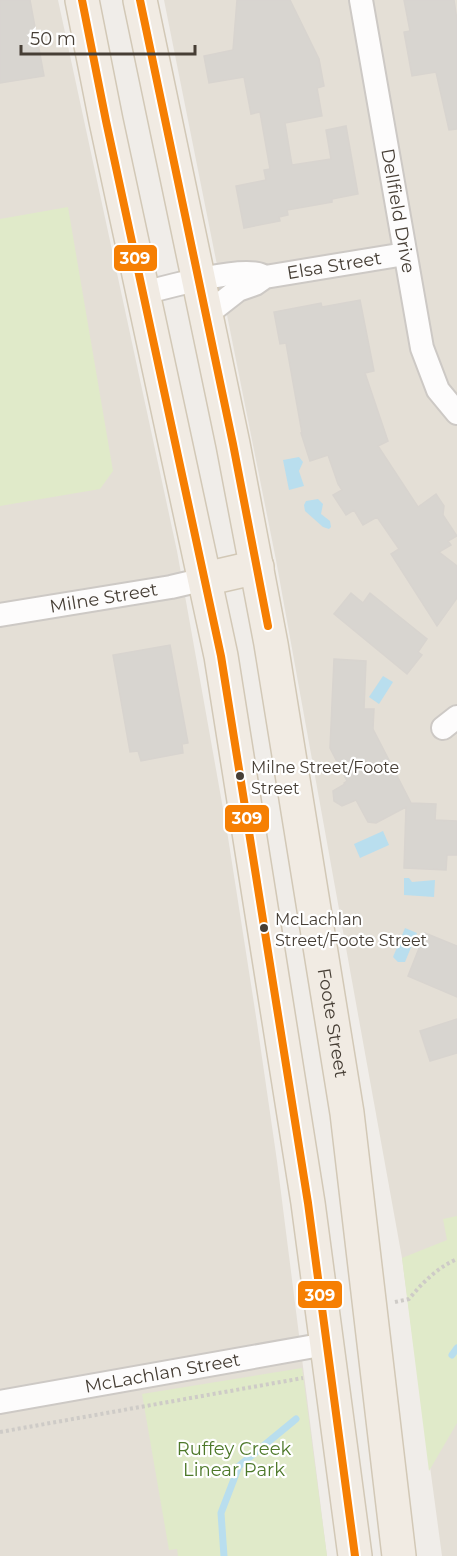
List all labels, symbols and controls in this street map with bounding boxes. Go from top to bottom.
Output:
scale bar [21,18,195,56]
text: 50 m [30,28,76,50]
street label: Dellfield Drive [376,147,420,275]
line badge: 309 [113,244,158,272]
street label: Elsa Street [285,247,383,284]
text: 309 [119,249,150,268]
street label: Milne Street [48,578,159,618]
place label: Milne Street/Foote Street [251,758,399,798]
marker: Milne Street/Foote Street [234,770,246,782]
line badge: 309 [224,804,270,833]
text: 309 [231,809,262,828]
place label: McLachlan Street/Foote Street [275,910,428,950]
marker: McLachlan Street/Foote Street [258,922,270,934]
street label: Foote Street [313,966,352,1079]
line badge: 309 [297,1280,343,1309]
text: 309 [304,1286,335,1305]
street label: McLachlan Street [83,1348,242,1398]
park label: Ruffey Creek Linear Park [177,1438,292,1481]

